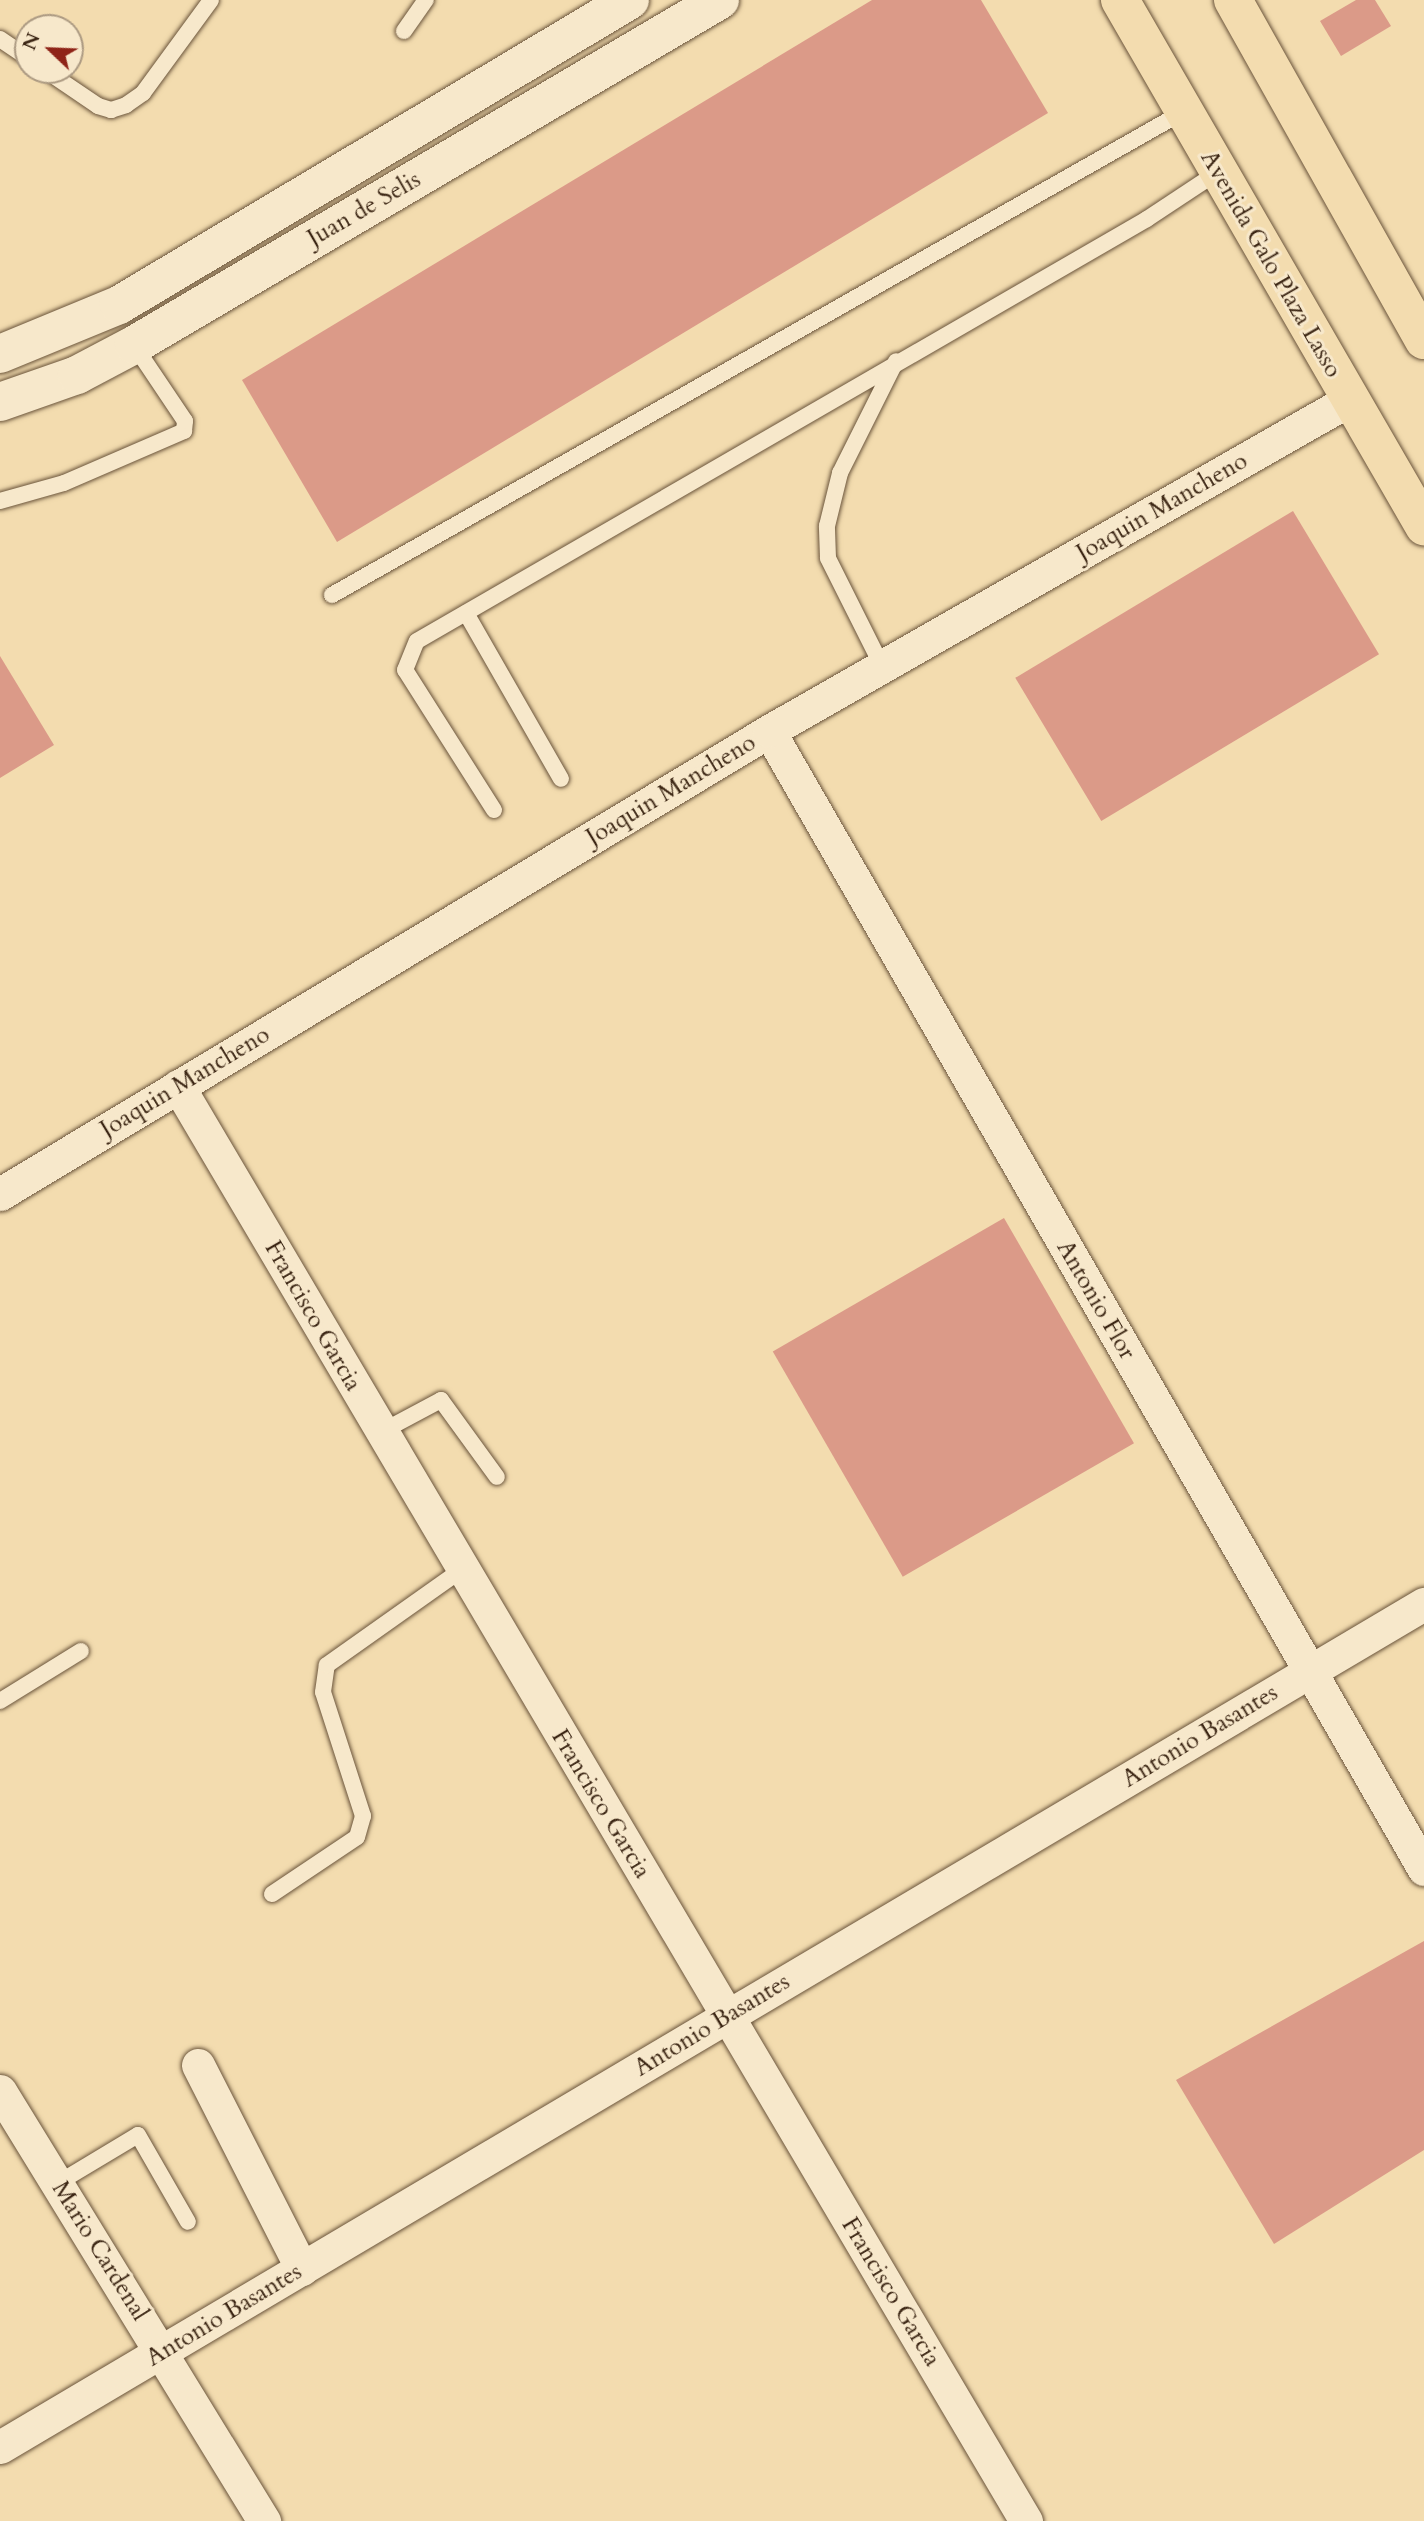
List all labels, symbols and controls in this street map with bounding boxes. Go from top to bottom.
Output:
north arrow [14,14,84,84]
text: N [16,29,47,54]
street label: Avenida Galo Plaza Lasso [1194,145,1348,383]
street label: Juan de Selis [302,165,426,253]
street label: Joaquin Mancheno [1071,446,1253,568]
street label: Joaquin Mancheno [581,728,761,852]
street label: Joaquin Mancheno [95,1020,275,1144]
street label: Antonio Flor [1050,1235,1142,1365]
street label: Francisco Garcia [258,1236,368,1396]
street label: Antonio Basantes [1117,1678,1283,1794]
street label: Francisco Garcia [545,1724,657,1884]
street label: Antonio Basantes [629,1967,795,2083]
street label: Mario Cardenal [46,2176,154,2326]
street label: Francisco Garcia [835,2212,947,2372]
street label: Antonio Basantes [141,2257,307,2373]

